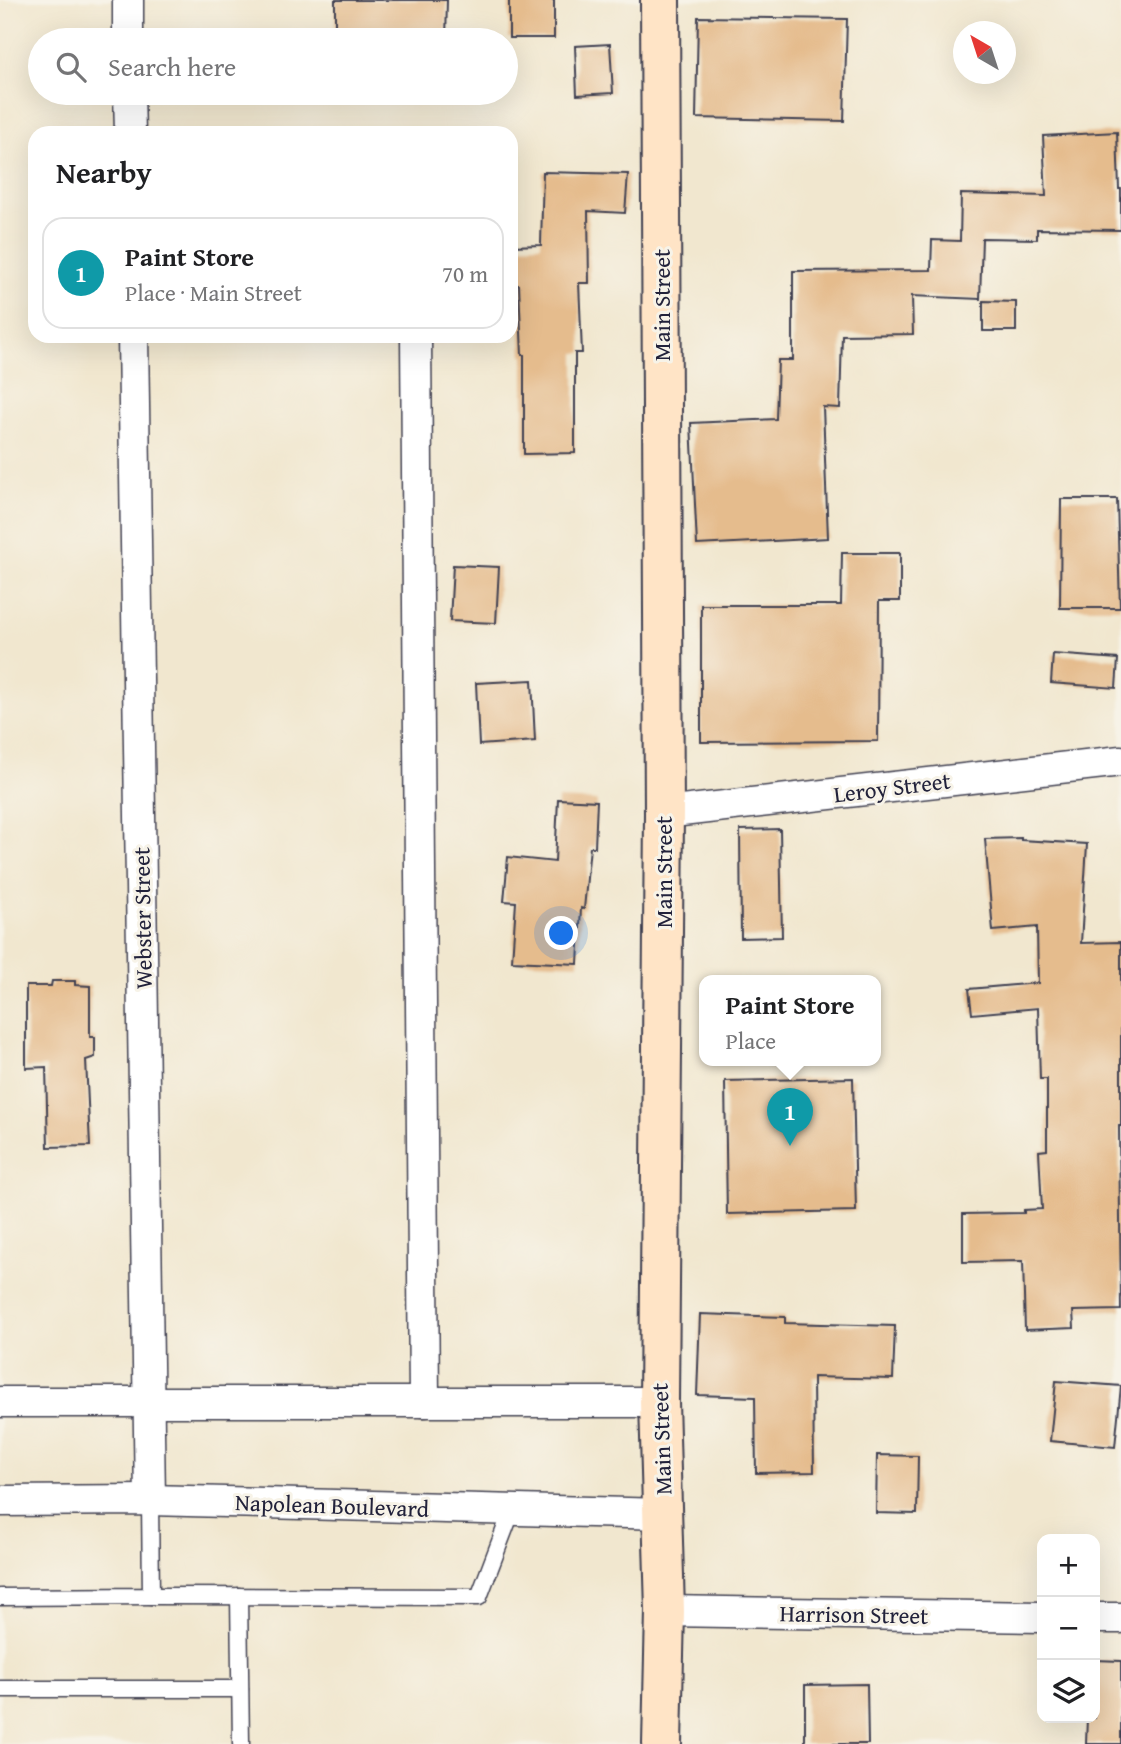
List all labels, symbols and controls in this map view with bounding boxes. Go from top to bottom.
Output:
north arrow [953,21,1016,84]
search box [28,28,518,105]
text: Search here [108,47,236,86]
icon: search [52,48,90,86]
text: Nearby [56,150,152,194]
text: Paint Store [125,237,254,276]
street label: Main Street [645,249,678,361]
text: 1 [75,257,87,290]
text: 70 m [442,257,488,290]
text: Place · Main Street [125,276,302,309]
street label: Leroy Street [832,763,952,811]
street label: Main Street [647,816,680,928]
street label: Webster Street [124,847,160,989]
your location [544,916,578,950]
popup [699,975,881,1066]
text: Paint Store [725,985,855,1024]
text: Place [725,1024,776,1057]
pin: 1 [767,1088,813,1146]
street label: Main Street [643,1382,679,1496]
street label: Napolean Boulevard [234,1485,430,1525]
map controls [1037,1534,1100,1723]
button: + [1037,1534,1100,1597]
street label: Harrison Street [779,1596,929,1632]
button: − [1037,1597,1100,1660]
button: layers [1037,1660,1100,1723]

